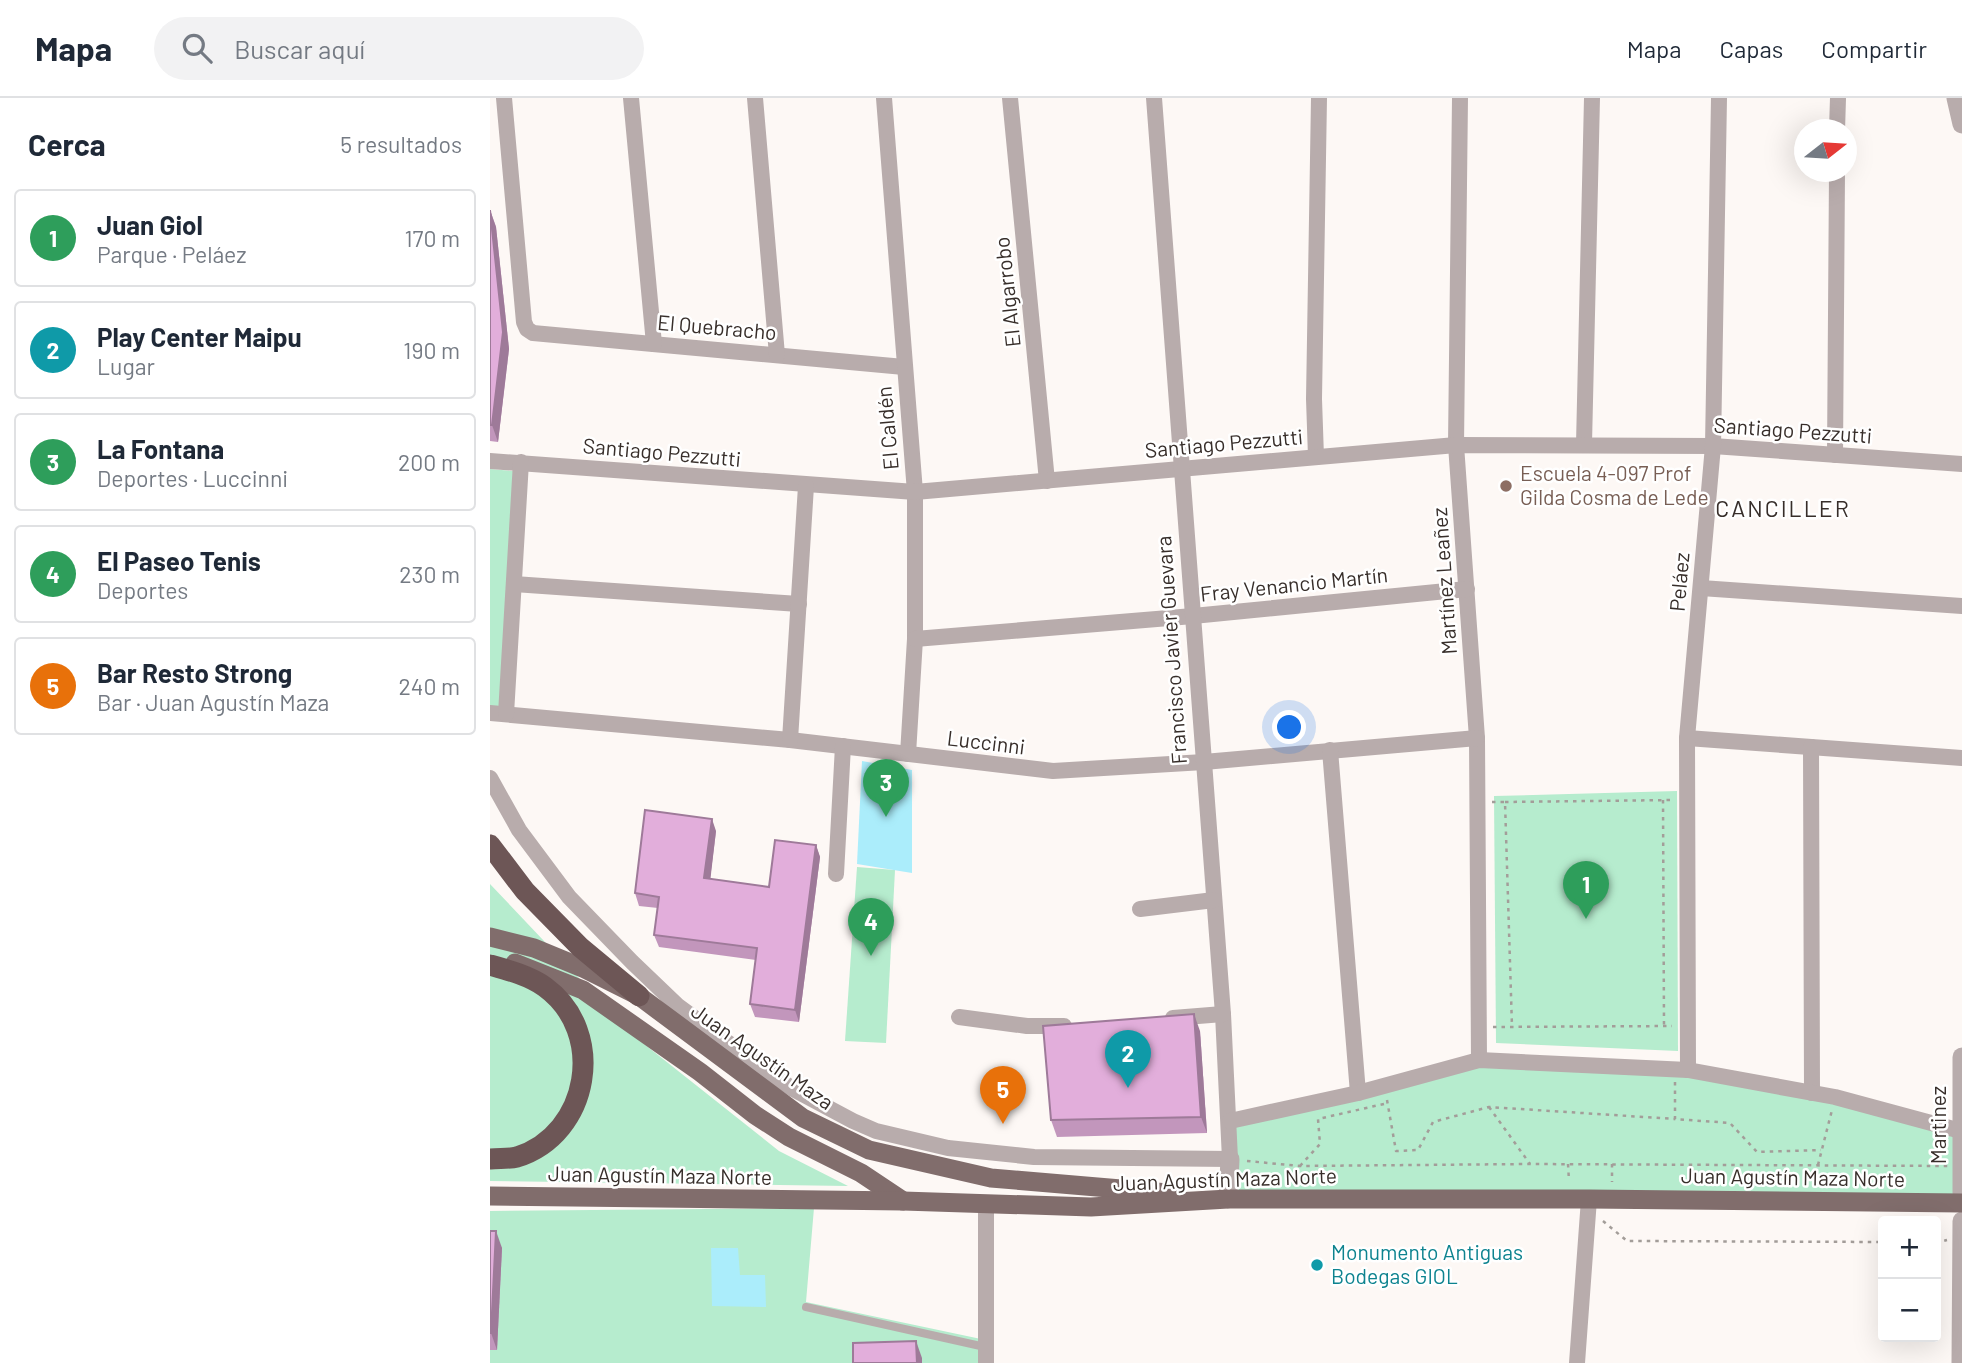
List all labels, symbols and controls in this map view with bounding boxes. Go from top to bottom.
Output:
search box [154,17,644,80]
text: Mapa [35,28,112,68]
icon: search [178,29,216,67]
text: Buscar aquí [234,33,365,64]
text: Mapa [1627,34,1682,63]
text: Capas [1720,34,1783,63]
text: Compartir [1821,34,1927,63]
north arrow [1794,119,1857,182]
text: Cerca [28,126,106,162]
text: 5 resultados [340,130,462,158]
text: Juan Giol [97,209,203,240]
text: 1 [49,224,57,252]
text: 170 m [404,224,460,252]
street label: El Algarrobo [988,236,1025,348]
text: Parque · Peláez [97,240,247,268]
street label: El Quebracho [656,309,778,344]
text: Play Center Maipu [97,321,302,352]
text: 2 [47,336,59,364]
text: 190 m [403,336,460,364]
text: Lugar [97,352,155,380]
street label: El Caldén [870,385,903,471]
street label: Santiago Pezzutti [1713,411,1873,448]
street label: Santiago Pezzutti [1144,423,1304,462]
street label: Santiago Pezzutti [582,432,742,471]
text: La Fontana [97,433,224,464]
text: 3 [47,448,59,476]
text: 200 m [398,448,460,476]
place label: Escuela 4-097 Prof Gilda Cosma de Lede [1520,460,1709,509]
text: Deportes · Luccinni [97,464,288,492]
marker: Escuela 4-097 Prof Gilda Cosma de Lede [1498,478,1514,494]
district label: CANCILLER [1715,494,1851,522]
street label: Martínez Leañez [1426,507,1461,655]
street label: Francisco Javier Guevara [1150,535,1191,765]
text: El Paseo Tenis [97,545,261,576]
street label: Peláez [1663,551,1694,612]
text: 4 [46,560,60,588]
text: 230 m [399,560,460,588]
street label: Fray Venancio Martín [1199,561,1389,606]
text: Deportes [97,576,188,604]
text: Bar Resto Strong [97,657,292,688]
text: 5 [47,672,59,700]
text: 240 m [398,672,460,700]
text: Bar · Juan Agustín Maza [97,688,329,716]
your location [1272,710,1306,744]
street label: Luccinni [946,724,1027,759]
pin: 3 [863,759,909,817]
pin: 1 [1563,861,1609,919]
pin: 4 [848,898,894,956]
street label: Juan Agustín Maza [687,997,839,1114]
pin: 2 [1105,1030,1151,1088]
pin: 5 [980,1066,1026,1124]
street label: Martinez [1925,1086,1950,1164]
street label: Juan Agustín Maza Norte [548,1160,772,1189]
street label: Juan Agustín Maza Norte [1112,1162,1337,1195]
street label: Juan Agustín Maza Norte [1681,1162,1905,1191]
map controls [1878,1216,1941,1342]
button: + [1878,1216,1941,1279]
place label: Monumento Antiguas Bodegas GIOL [1331,1239,1523,1288]
marker: Monumento Antiguas Bodegas GIOL [1309,1257,1325,1273]
button: − [1878,1279,1941,1342]

